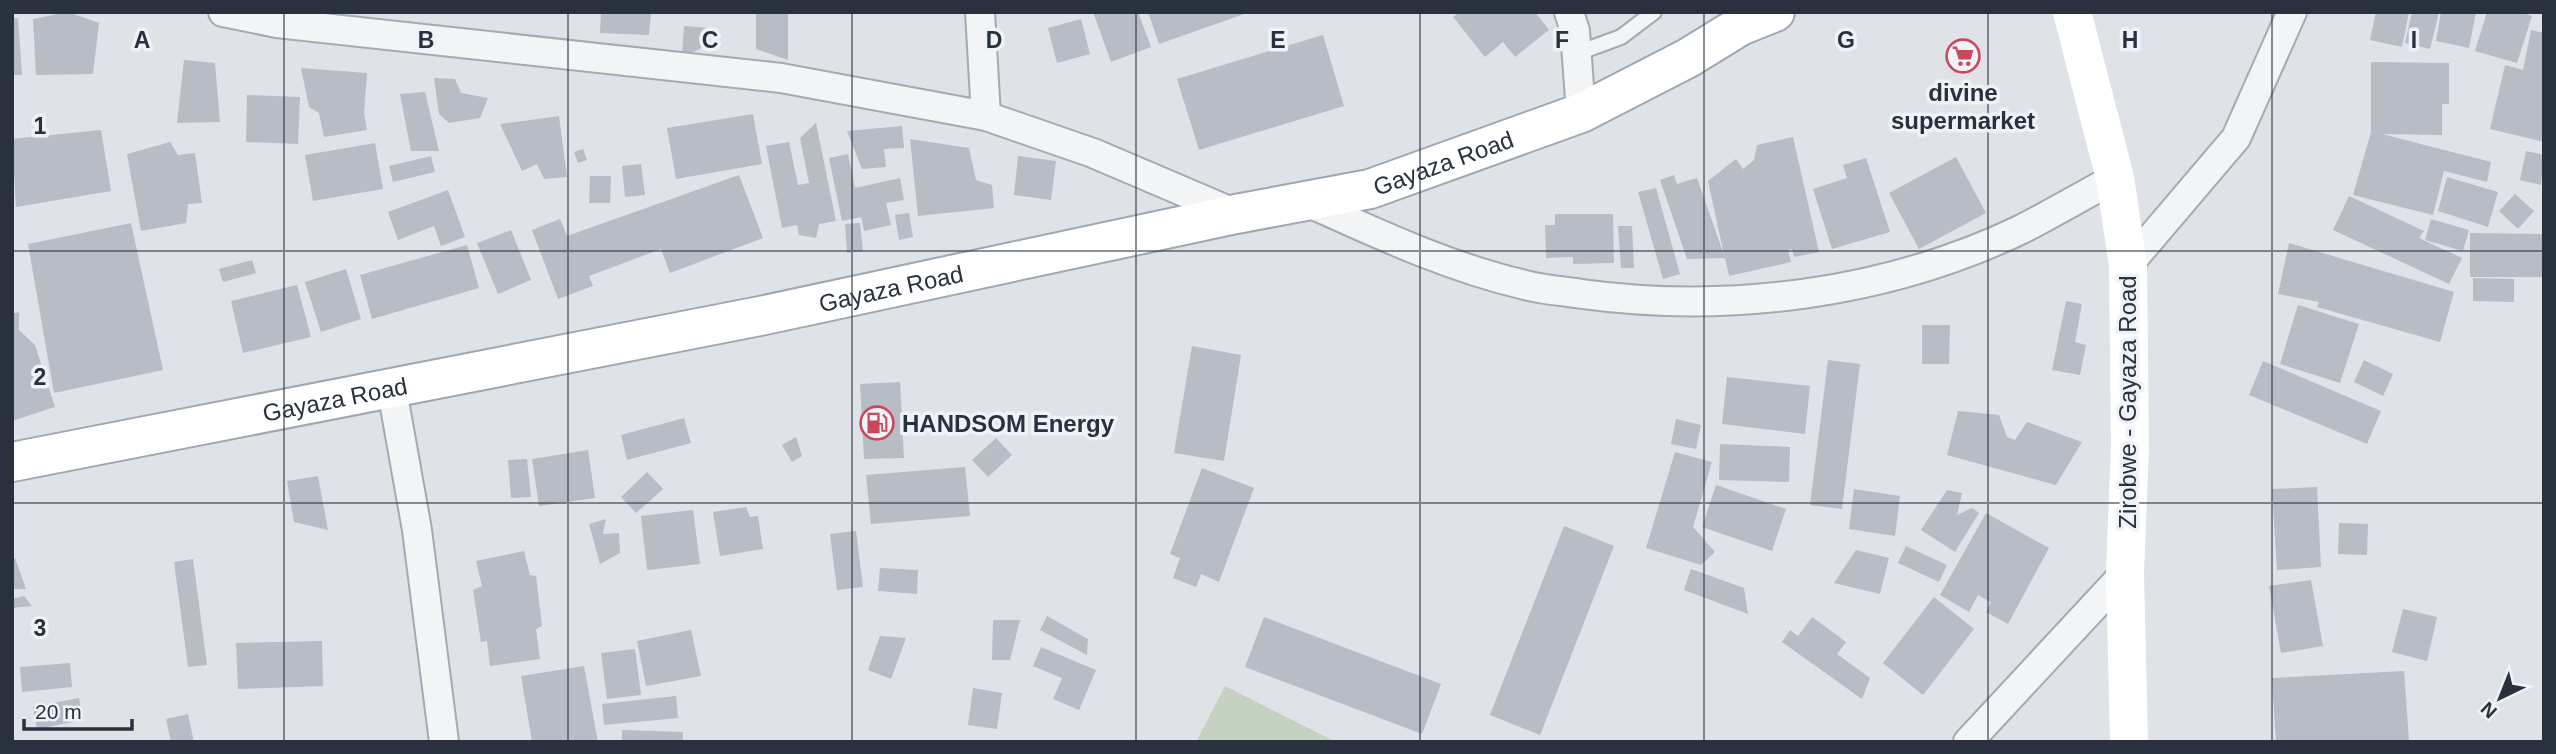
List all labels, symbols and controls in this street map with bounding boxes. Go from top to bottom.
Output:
text: A [134,27,150,53]
text: B [418,27,434,53]
text: C [702,27,718,53]
text: D [986,27,1002,53]
text: E [1270,27,1286,53]
text: F [1555,27,1569,53]
text: G [1837,27,1855,53]
text: H [2122,27,2138,53]
text: I [2411,27,2417,53]
supermarket icon: divine supermarket [1944,37,1982,75]
place label: divine supermarket [1891,79,2035,134]
text: 1 [34,113,47,139]
street label: Gayaza Road [1370,125,1517,200]
street label: Gayaza Road [816,259,966,317]
street label: Zirobwe - Gayaza Road [2114,275,2141,529]
text: 2 [34,364,46,390]
street label: Gayaza Road [260,372,410,426]
fuel station icon: HANDSOM Energy [858,404,896,442]
place label: HANDSOM Energy [902,410,1115,437]
text: 3 [34,615,46,641]
north arrow [2465,663,2535,733]
scale bar [24,688,133,732]
text: N [2477,698,2501,722]
text: 20 m [35,700,82,723]

